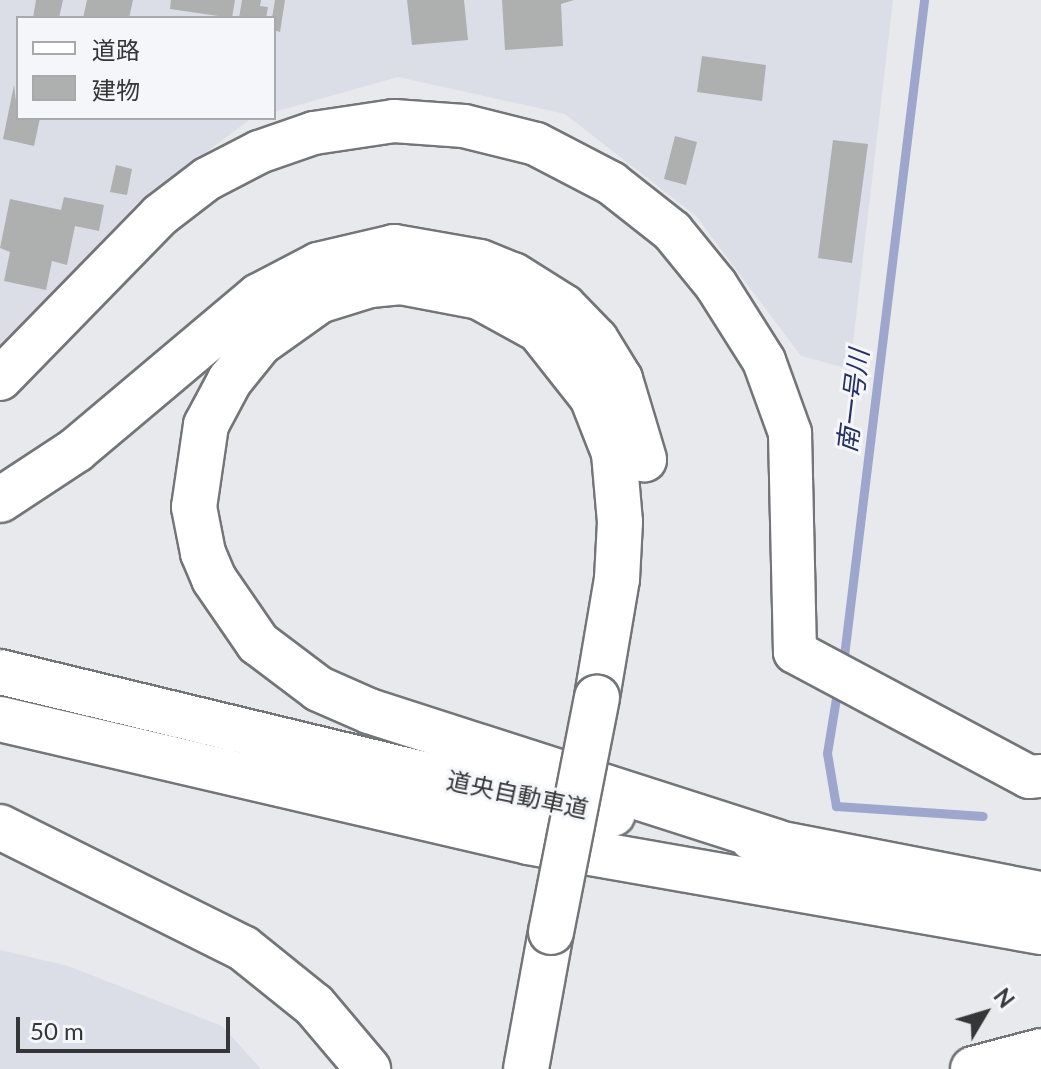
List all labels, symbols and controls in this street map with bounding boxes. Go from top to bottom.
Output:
legend [16,16,276,120]
text: 道路 [92,35,140,64]
text: 建物 [92,75,140,104]
water label: 南一号川 [831,347,875,455]
street label: 道央自動車道 [445,765,591,823]
north arrow [945,973,1025,1053]
text: N [988,983,1020,1013]
scale bar [20,1001,234,1051]
text: 50 m [30,1016,84,1045]

